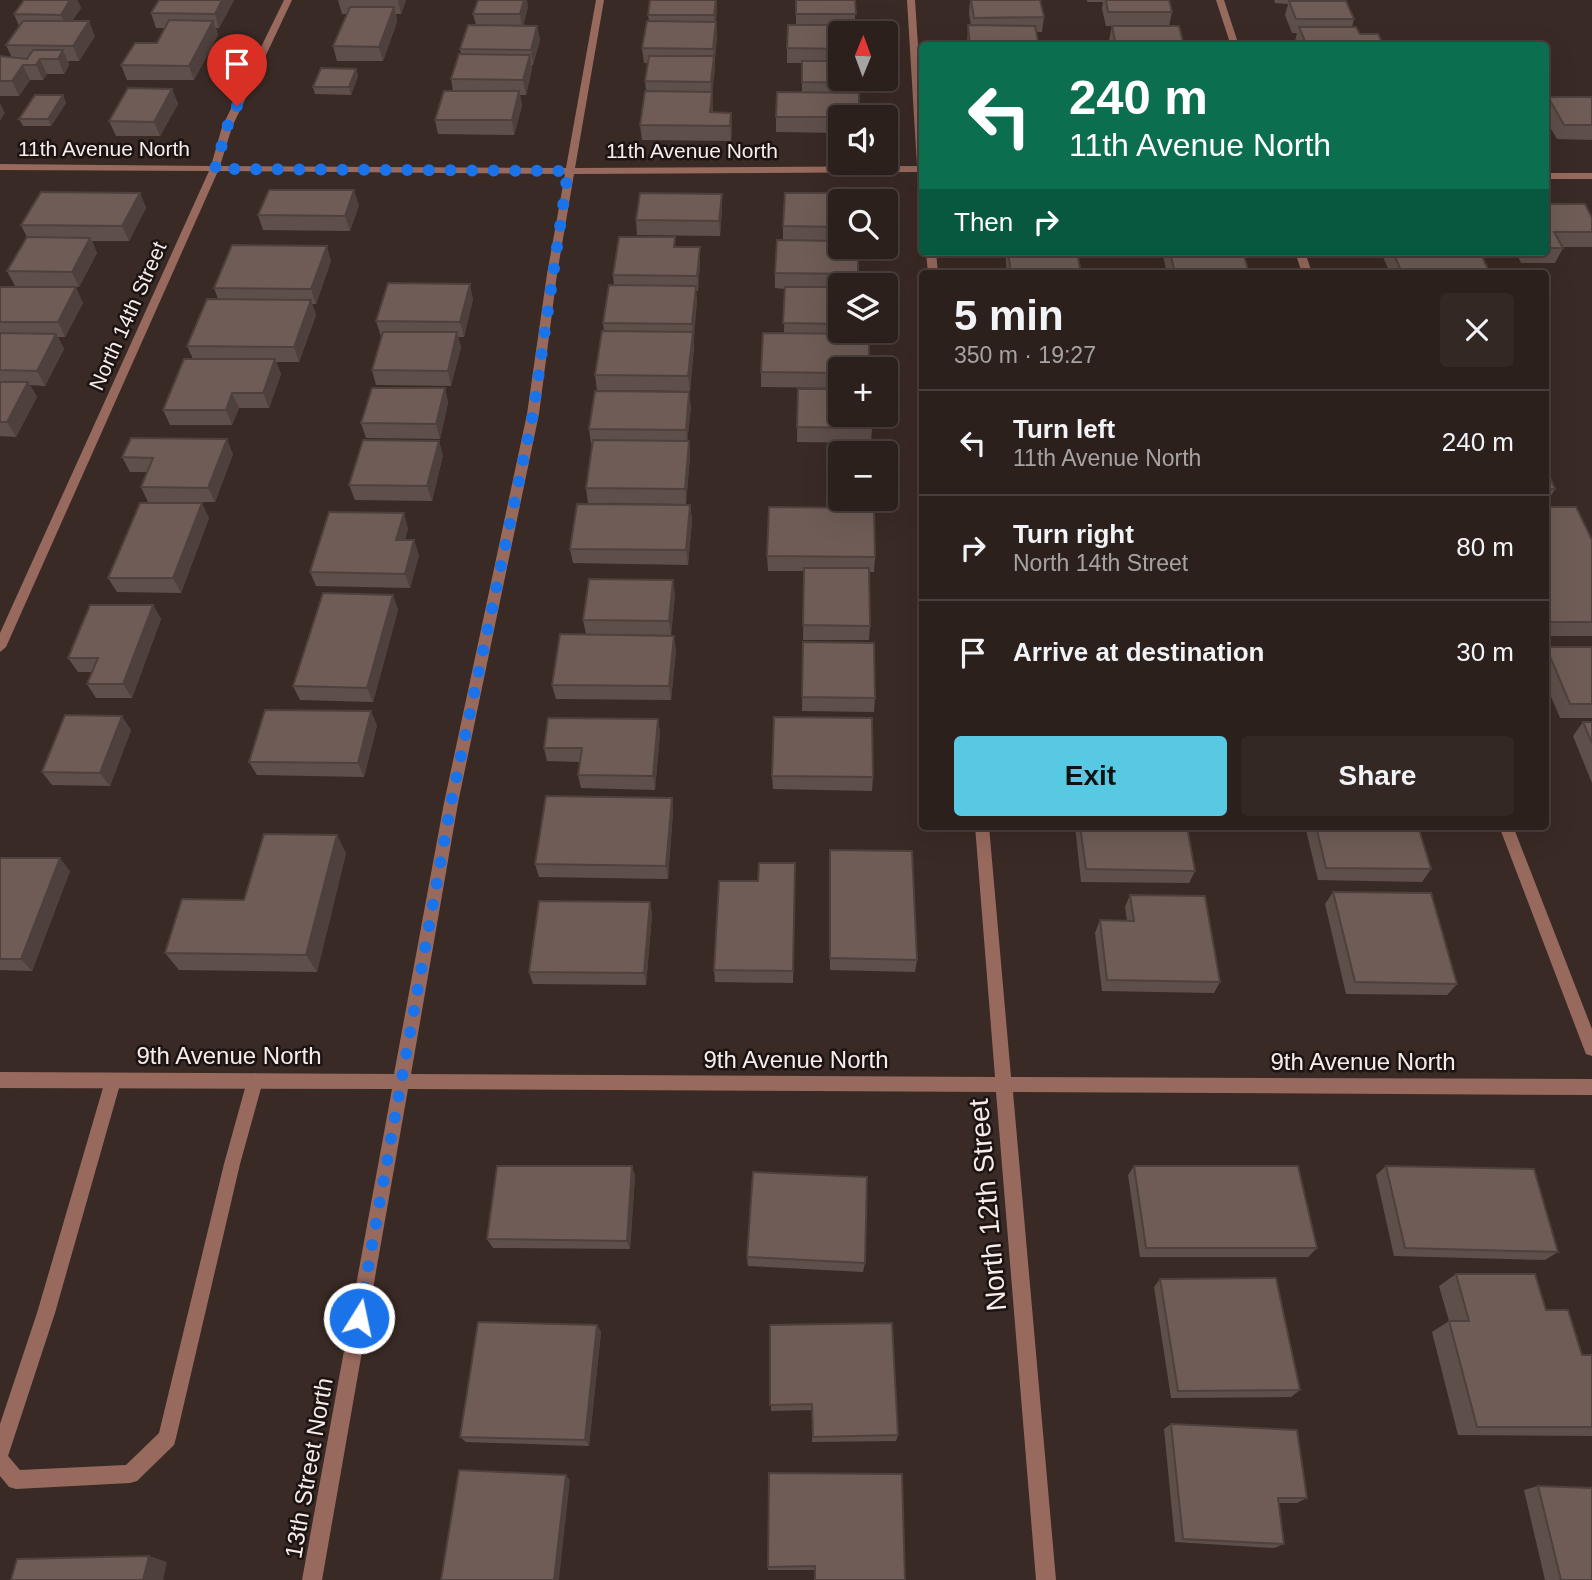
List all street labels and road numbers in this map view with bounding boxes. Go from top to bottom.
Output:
street label: 11th Avenue North [18,137,190,160]
street label: 11th Avenue North [606,139,778,162]
street label: North 14th Street [85,238,171,394]
street label: 9th Avenue North [136,1042,322,1069]
street label: 9th Avenue North [703,1046,889,1073]
street label: 9th Avenue North [1270,1048,1456,1075]
street label: North 12th Street [963,1097,1012,1313]
street label: 13th Street North [279,1376,338,1560]

